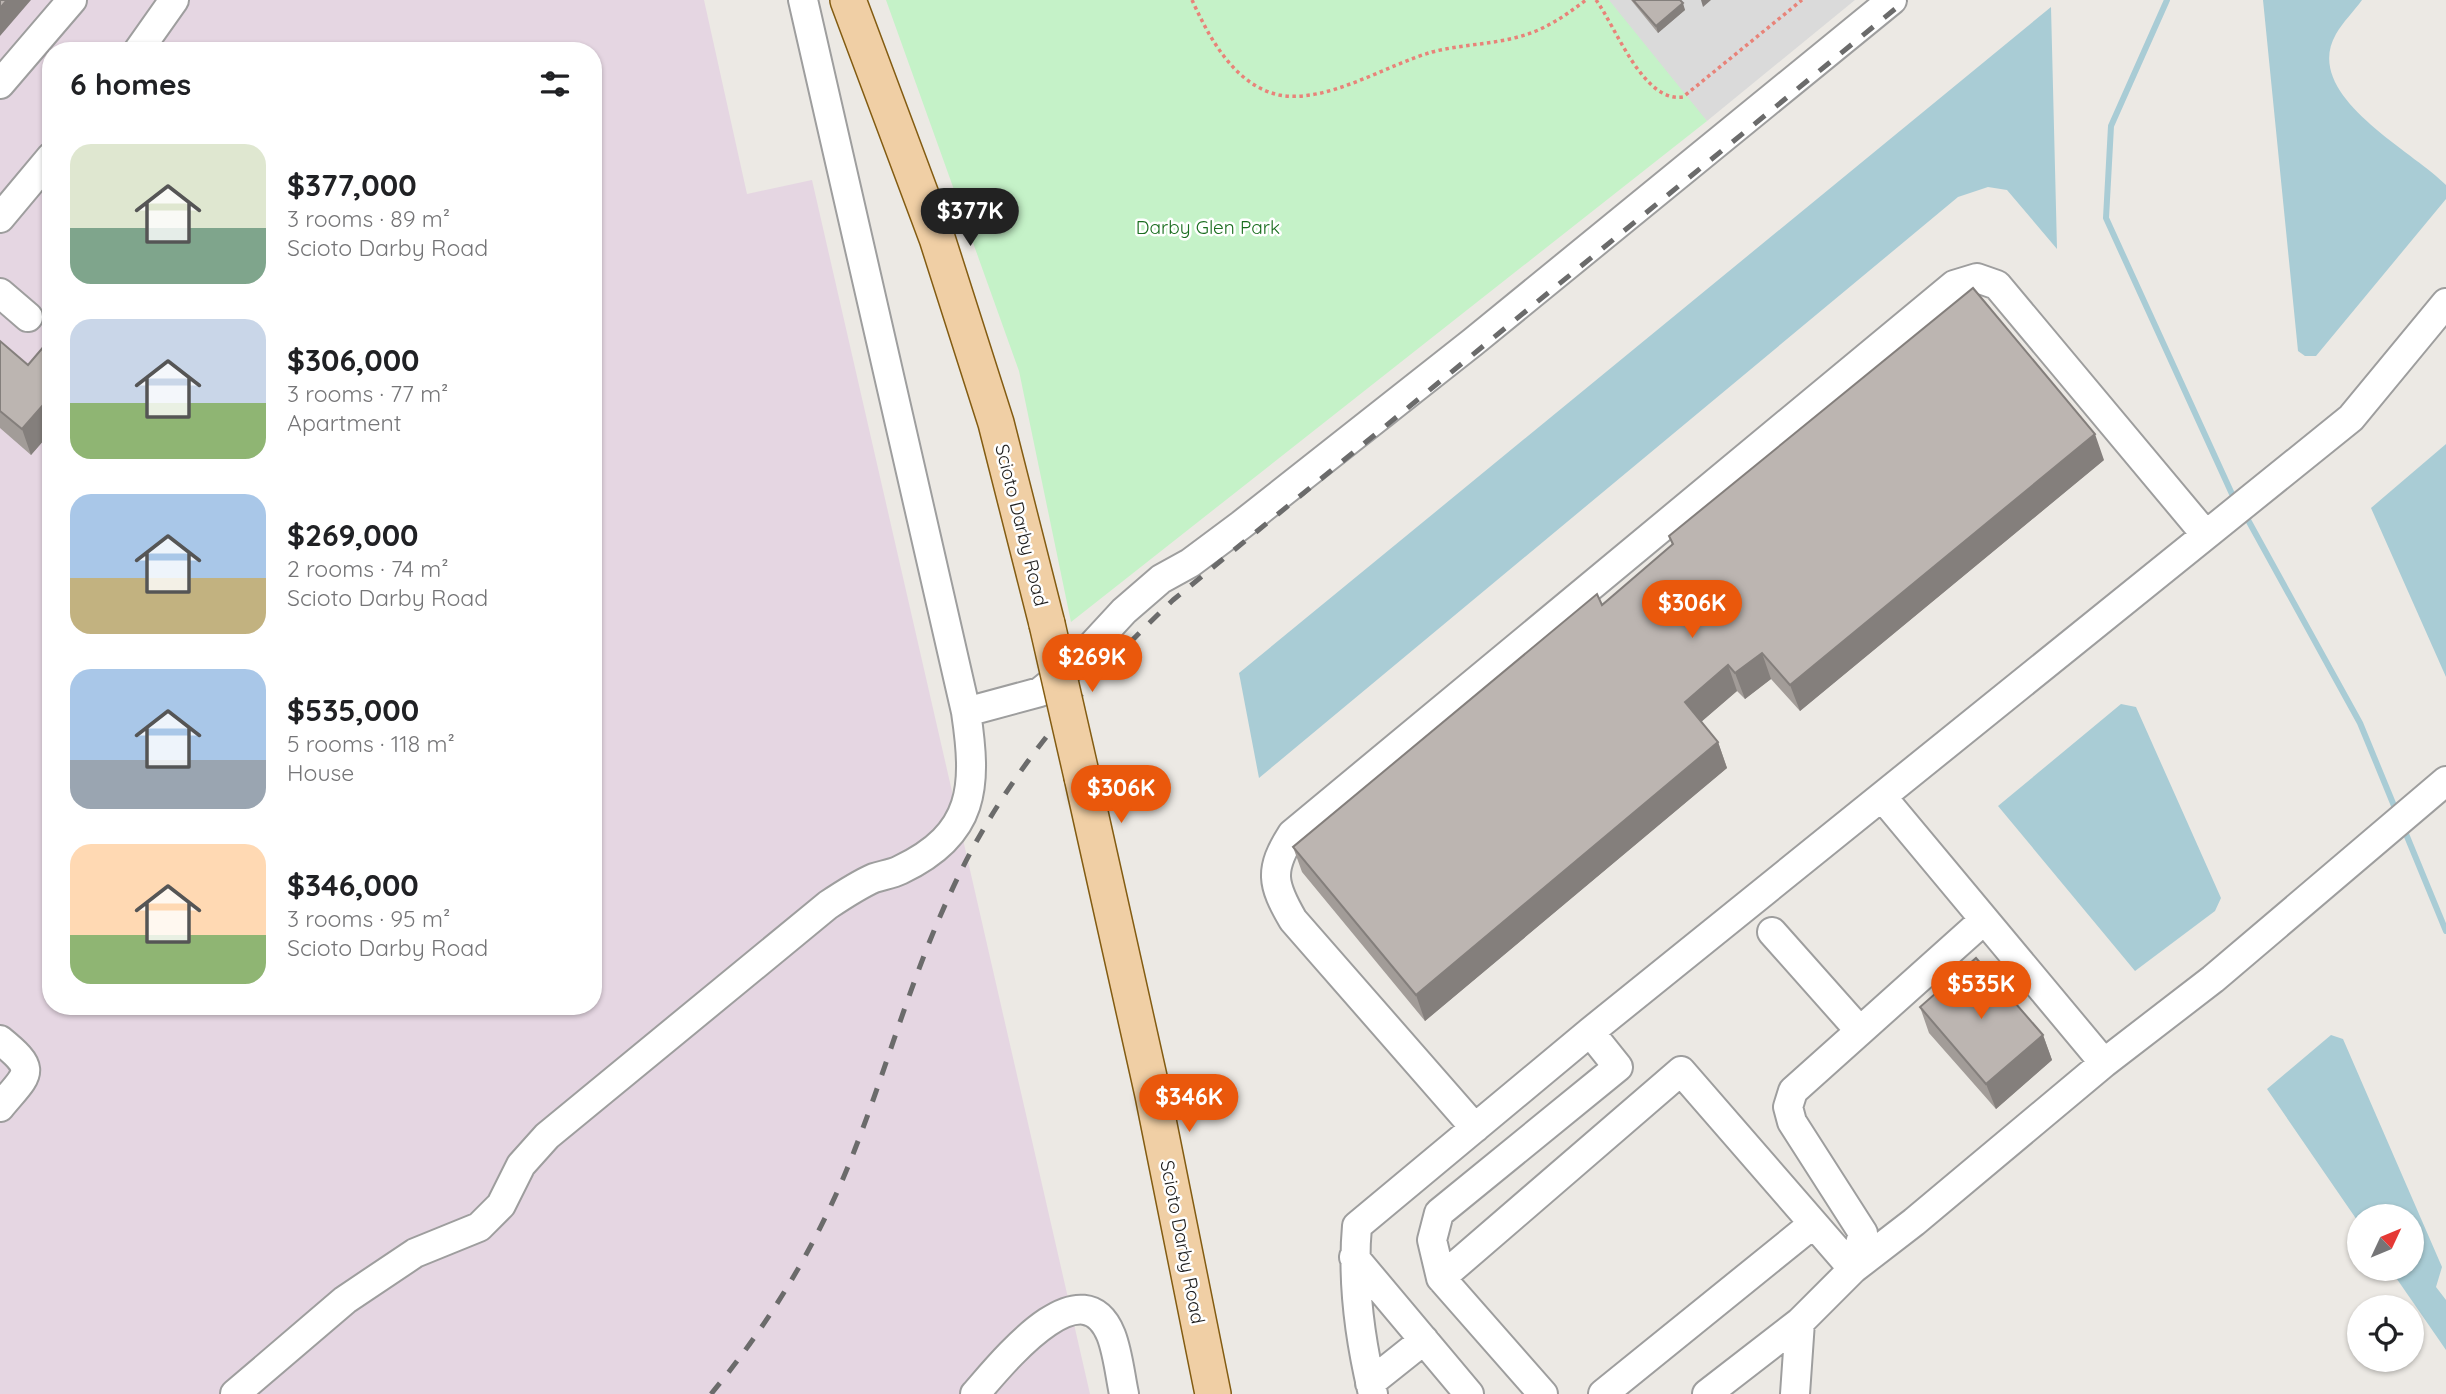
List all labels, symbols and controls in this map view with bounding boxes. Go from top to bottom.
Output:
text: 6 homes [70,65,191,103]
icon: filters [536,65,574,103]
text: $377,000 [287,166,417,204]
icon: home [126,172,210,256]
pin: $377K [921,188,1019,248]
text: $377K [937,196,1003,225]
text: 3 rooms · 89 m² [287,204,450,233]
park label: Darby Glen Park [1136,215,1280,239]
text: Scioto Darby Road [287,233,488,262]
text: $306,000 [287,341,420,379]
icon: home [126,347,210,431]
text: 3 rooms · 77 m² [287,379,448,408]
text: Apartment [287,408,401,437]
street label: Scioto Darby Road [990,441,1054,609]
text: $269,000 [287,516,419,554]
icon: home [126,522,210,606]
text: 2 rooms · 74 m² [287,554,449,583]
pin: $306K [1643,580,1741,640]
text: Scioto Darby Road [287,583,488,612]
text: $306K [1658,588,1726,617]
pin: $269K [1043,634,1141,694]
text: $269K [1058,642,1126,671]
text: $535,000 [287,691,419,729]
icon: home [126,697,210,781]
text: 5 rooms · 118 m² [287,729,455,758]
text: House [287,758,354,787]
pin: $306K [1072,766,1170,825]
text: $306K [1087,773,1155,802]
text: $346,000 [287,866,419,904]
icon: home [126,872,210,956]
text: 3 rooms · 95 m² [287,904,450,933]
text: Scioto Darby Road [287,933,488,962]
pin: $535K [1932,962,2030,1021]
text: $535K [1947,969,2015,998]
pin: $346K [1140,1074,1238,1134]
text: $346K [1155,1082,1223,1111]
street label: Scioto Darby Road [1155,1158,1211,1326]
north arrow [2347,1204,2424,1281]
map controls [2347,1204,2424,1372]
button: locate [2347,1295,2424,1372]

